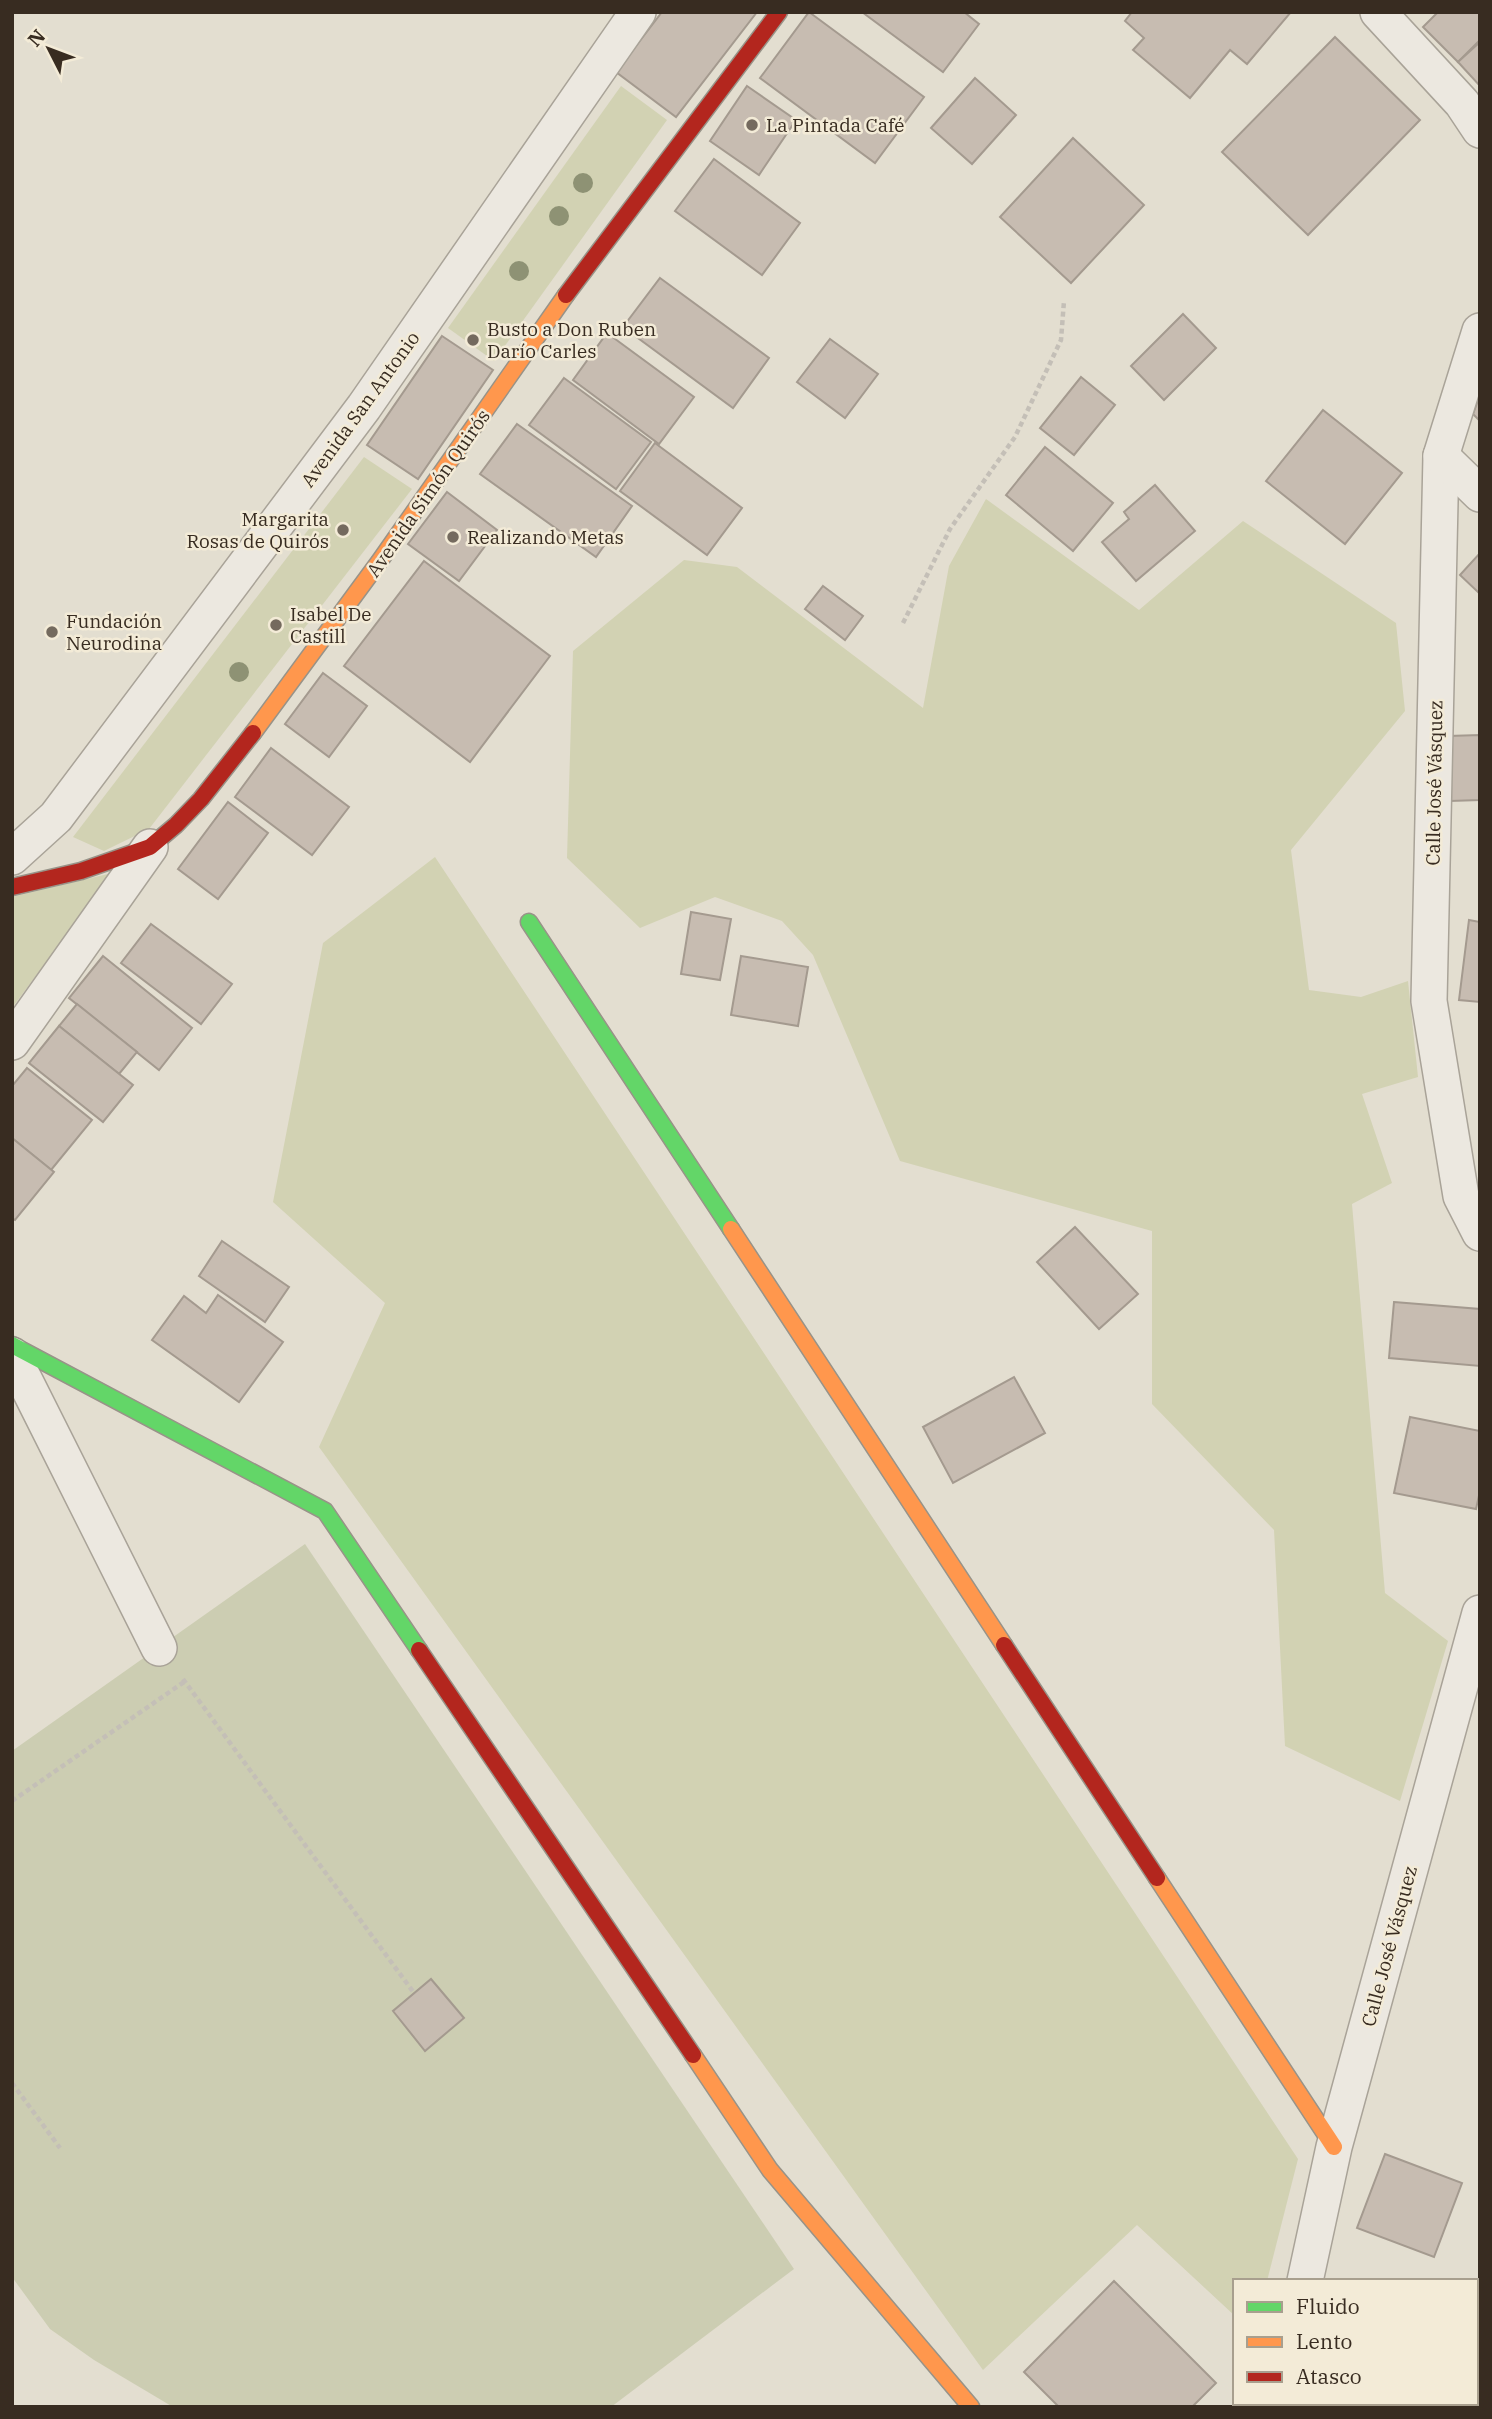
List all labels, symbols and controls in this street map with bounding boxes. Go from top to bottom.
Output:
north arrow [14,14,84,84]
text: N [22,24,50,51]
place label: La Pintada Café [766,113,904,137]
marker: La Pintada Café [744,117,760,133]
place label: Busto a Don Ruben Darío Carles [487,317,656,363]
street label: Avenida San Antonio [295,326,425,492]
marker: Busto a Don Ruben Darío Carles [465,332,481,348]
street label: Avenida Simón Quirós [361,404,495,582]
place label: Margarita Rosas de Quirós [187,507,329,553]
marker: Margarita Rosas de Quirós [335,522,351,538]
place label: Realizando Metas [467,525,624,549]
marker: Realizando Metas [445,529,461,545]
place label: Isabel De Castill [290,602,371,648]
place label: Fundación Neurodina [66,609,162,655]
marker: Isabel De Castill [268,617,284,633]
marker: Fundación Neurodina [44,624,60,640]
street label: Calle José Vásquez [1421,700,1447,866]
street label: Calle José Vásquez [1356,1863,1422,2029]
legend [1233,2279,1478,2405]
text: Fluido [1296,2292,1360,2320]
text: Lento [1296,2327,1352,2355]
text: Atasco [1296,2362,1362,2390]

